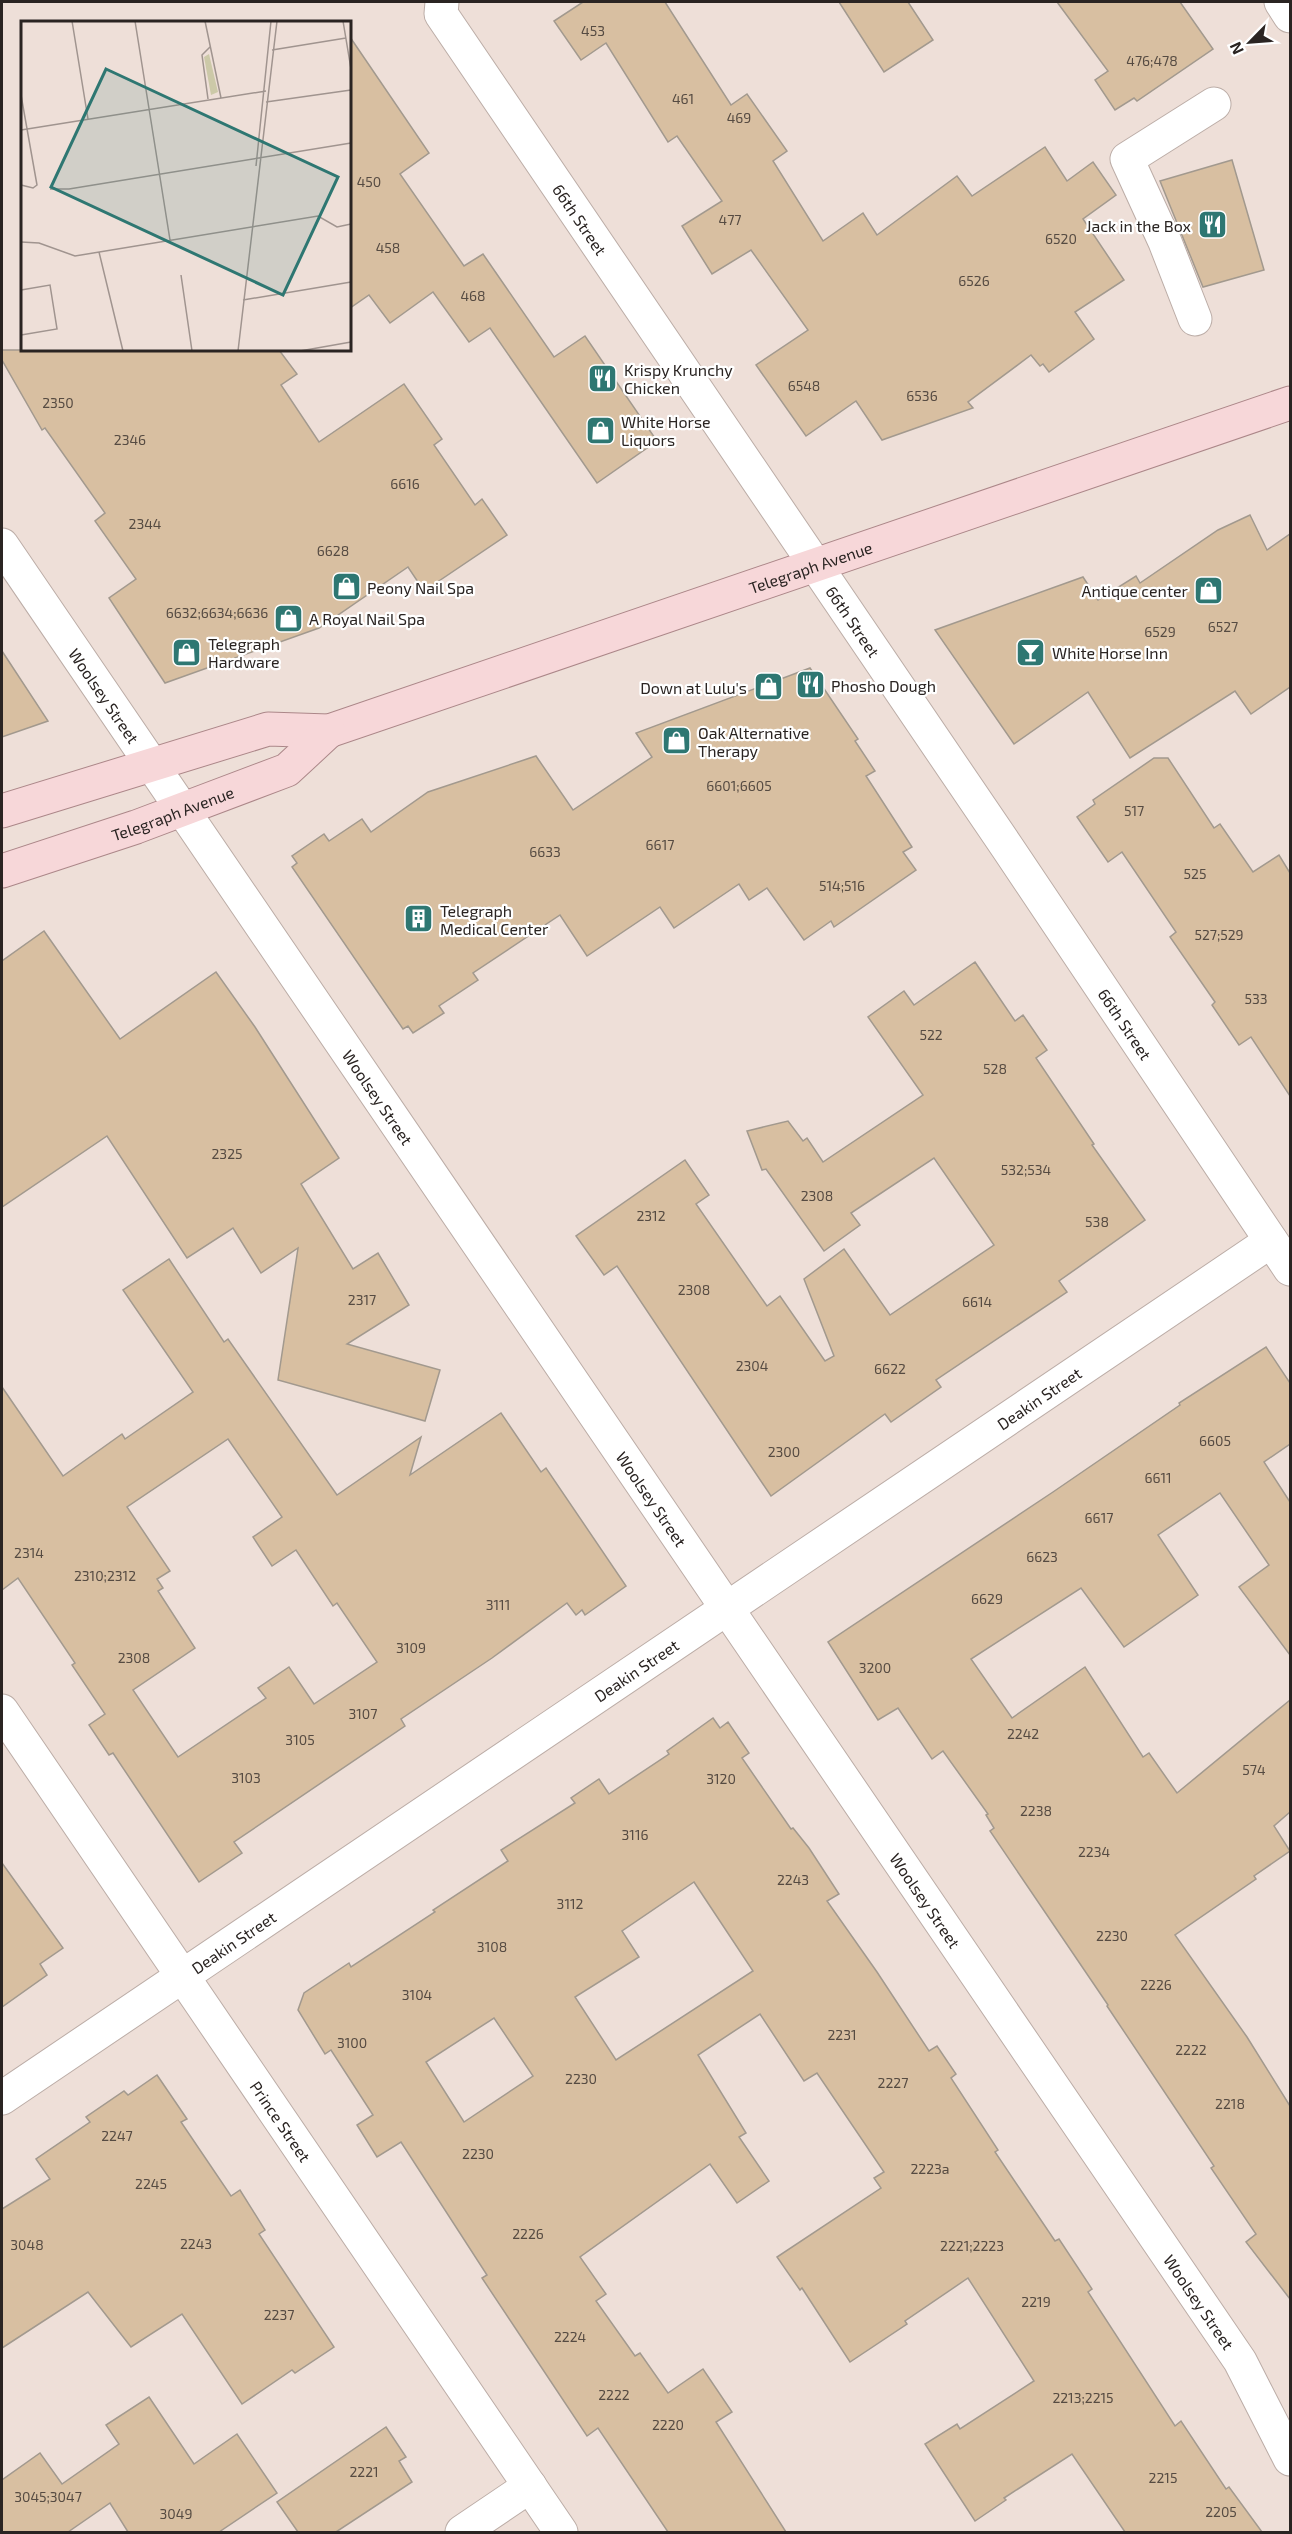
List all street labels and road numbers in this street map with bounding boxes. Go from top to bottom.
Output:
street label: 66th Street [550,180,611,258]
street label: Telegraph Avenue [746,537,874,597]
street label: 66th Street [823,582,884,660]
street label: Woolsey Street [65,644,144,746]
street label: Telegraph Avenue [109,782,236,844]
street label: 66th Street [1095,985,1156,1063]
street label: Woolsey Street [339,1046,417,1148]
street label: Deakin Street [993,1363,1084,1433]
street label: Woolsey Street [613,1447,691,1550]
street label: Deakin Street [590,1635,682,1705]
street label: Woolsey Street [887,1849,965,1951]
street label: Deakin Street [187,1907,279,1977]
street label: Prince Street [247,2077,315,2165]
street label: Woolsey Street [1160,2251,1239,2353]

